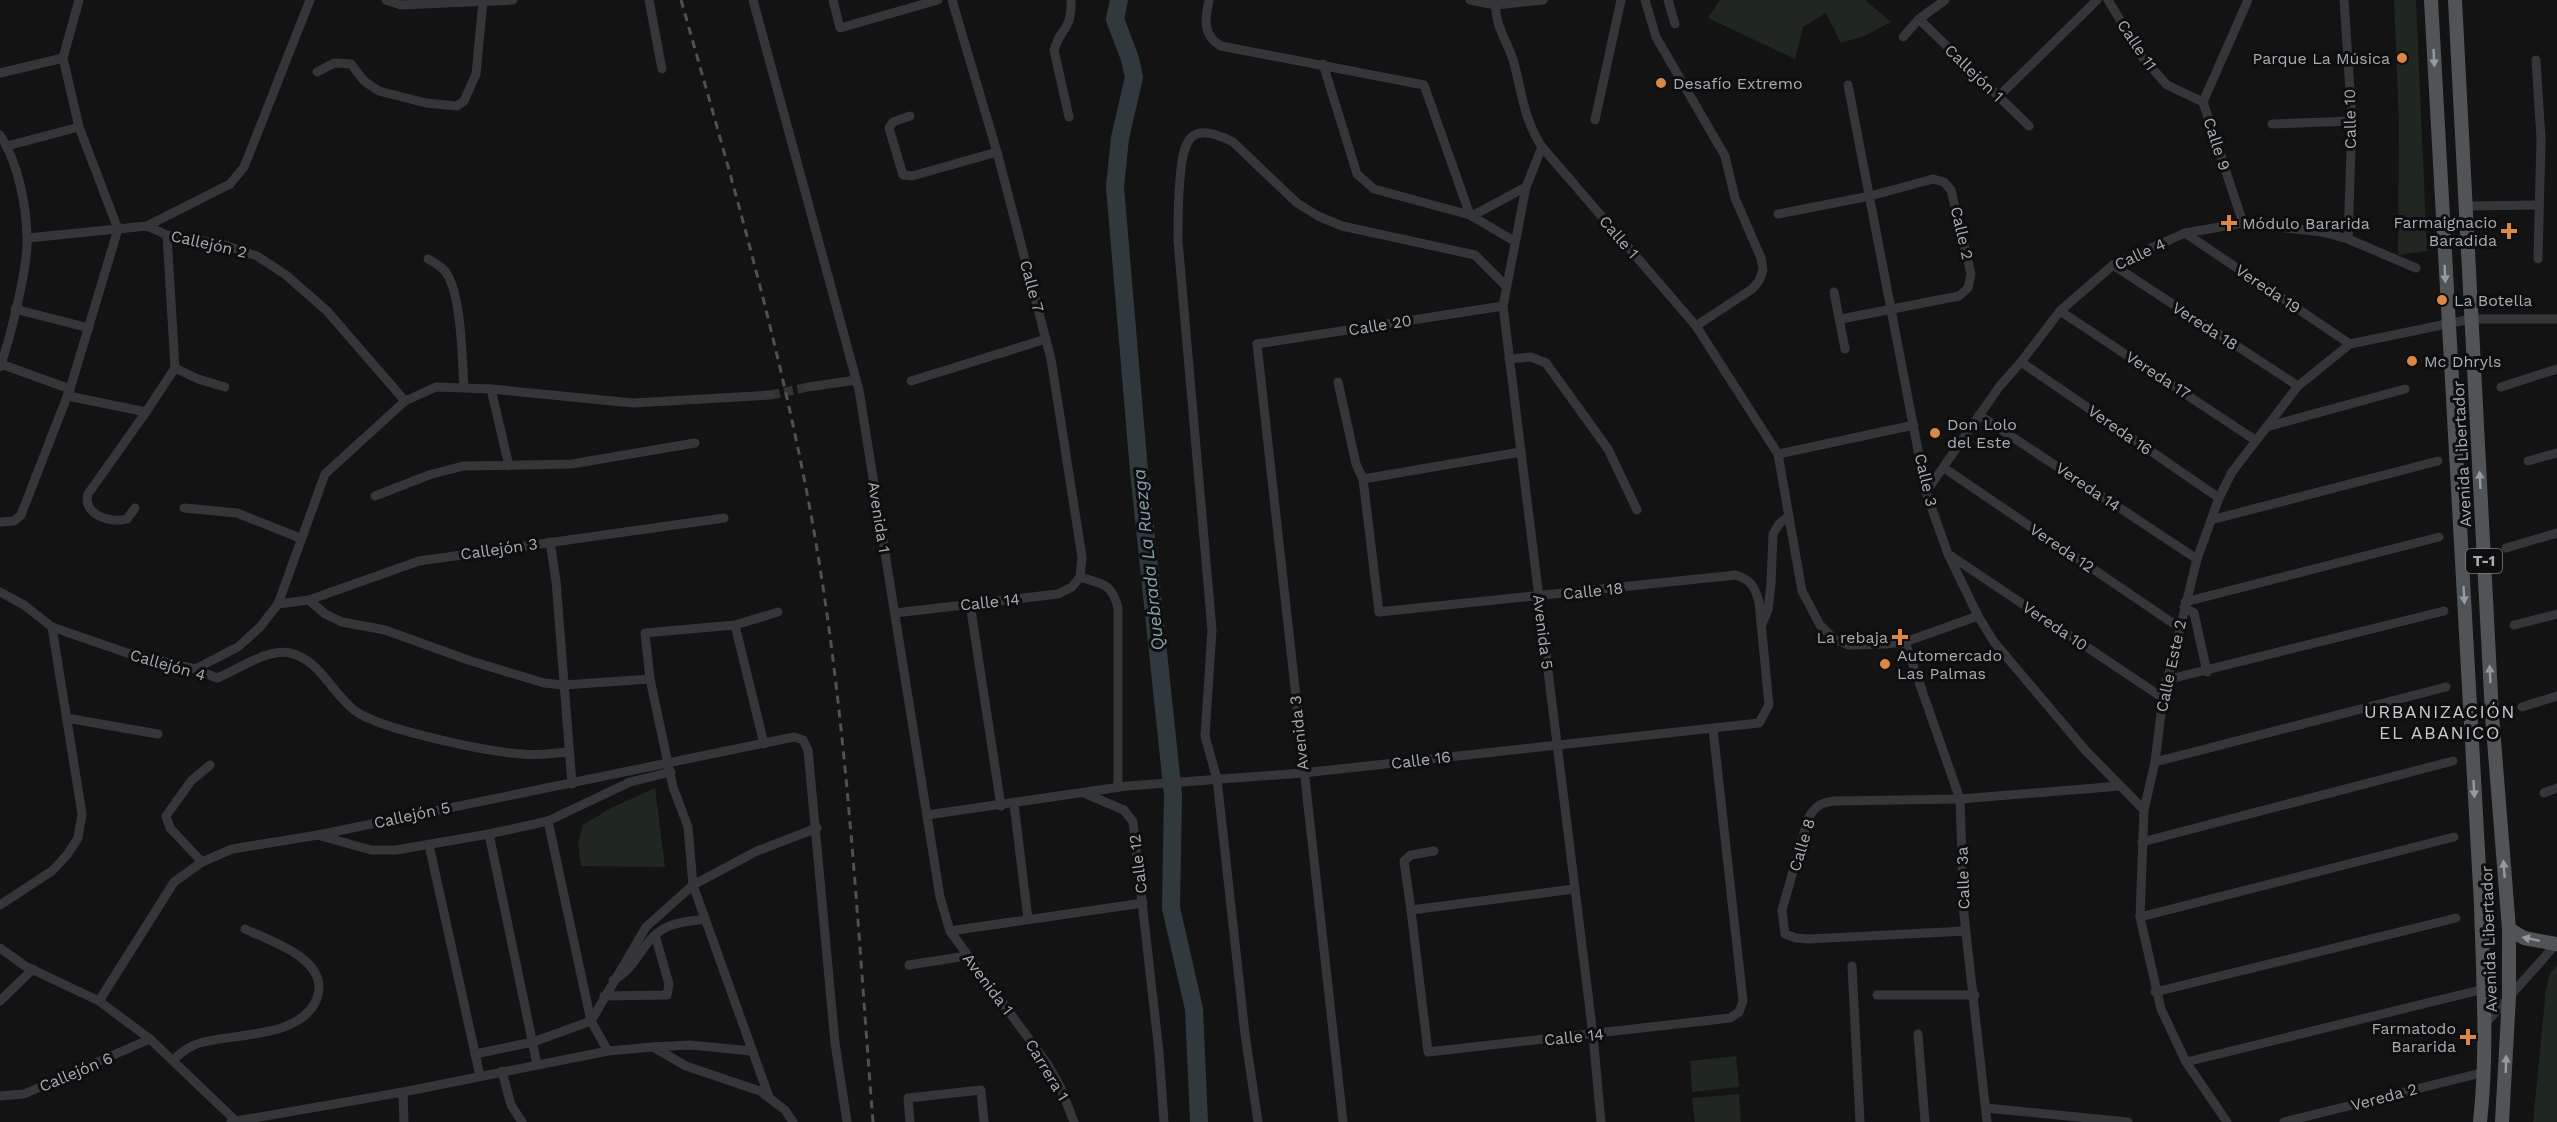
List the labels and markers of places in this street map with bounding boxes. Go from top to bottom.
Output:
place label: Parque La Música [2252,49,2390,68]
marker: Parque La Música [2395,51,2409,65]
place label: Desafío Extremo [1673,74,1803,93]
marker: Desafío Extremo [1654,76,1668,90]
place label: Farmaignacio Baradida [2394,213,2497,250]
marker: Módulo Bararida [2220,214,2238,232]
place label: Módulo Bararida [2242,214,2370,233]
marker: Farmaignacio Baradida [2502,224,2516,238]
place label: La Botella [2454,291,2532,310]
marker: La Botella [2435,293,2449,307]
place label: Mc Dhryls [2424,352,2501,371]
marker: Mc Dhryls [2405,354,2419,368]
place label: Don Lolo del Este [1947,415,2017,452]
marker: Don Lolo del Este [1928,426,1942,440]
place label: La rebaja [1816,628,1888,647]
marker: La rebaja [1893,630,1907,644]
place label: Automercado Las Palmas [1897,646,2002,683]
marker: Automercado Las Palmas [1878,657,1892,671]
place label: Farmatodo Bararida [2372,1019,2456,1056]
marker: Farmatodo Bararida [2461,1030,2475,1044]

